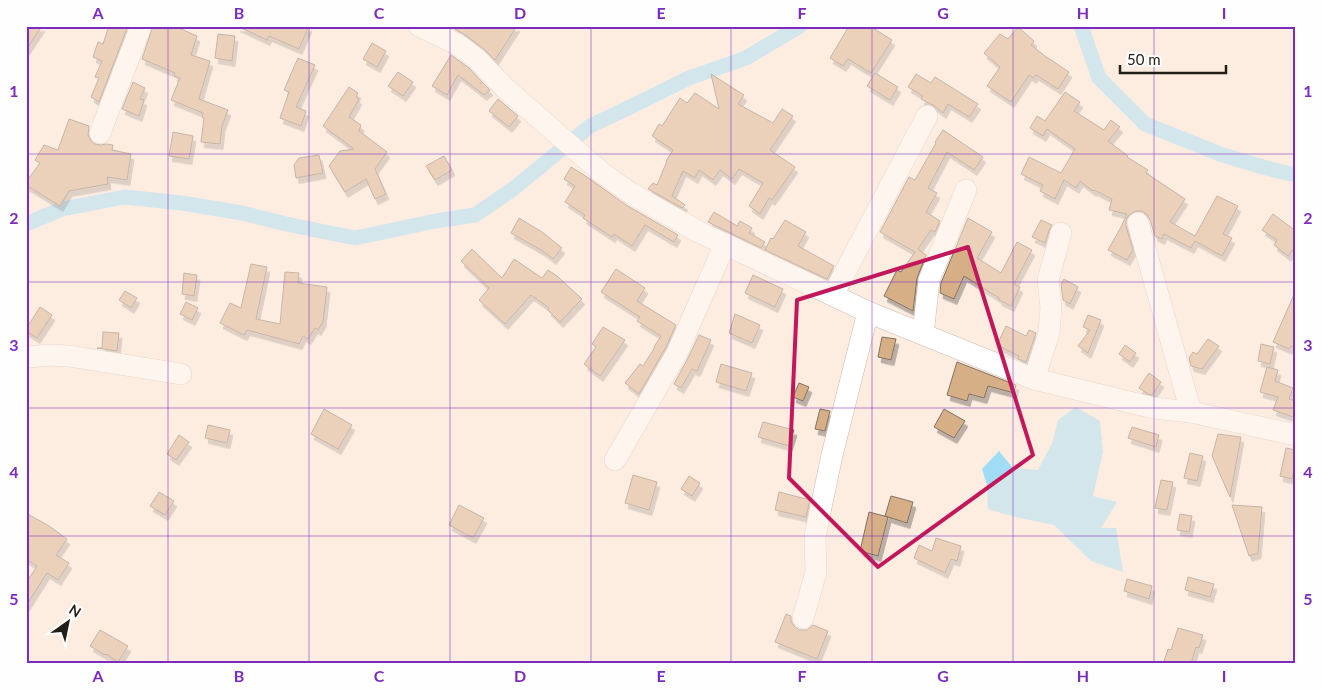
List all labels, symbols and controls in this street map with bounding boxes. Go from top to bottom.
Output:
text: A [91,3,104,22]
text: B [234,3,244,22]
text: C [374,3,385,22]
text: D [514,3,526,22]
text: E [656,3,666,22]
text: F [797,3,807,22]
text: G [937,3,949,22]
text: H [1077,3,1089,22]
text: I [1222,3,1226,22]
scale bar [1120,42,1226,74]
text: 50 m [1127,50,1161,68]
text: 1 [9,81,19,100]
text: 1 [1303,81,1313,100]
text: 2 [9,208,19,227]
text: 2 [1303,208,1313,227]
text: 3 [9,335,19,354]
text: 3 [1303,335,1313,354]
text: 4 [9,462,19,481]
text: 4 [1303,462,1313,481]
text: 5 [9,589,19,608]
text: 5 [1303,589,1313,608]
north arrow [42,598,92,648]
text: N [66,601,85,621]
text: A [91,666,104,685]
text: B [234,666,244,685]
text: C [374,666,385,685]
text: D [514,666,526,685]
text: E [656,666,666,685]
text: F [797,666,807,685]
text: G [937,666,949,685]
text: H [1077,666,1089,685]
text: I [1222,666,1226,685]

